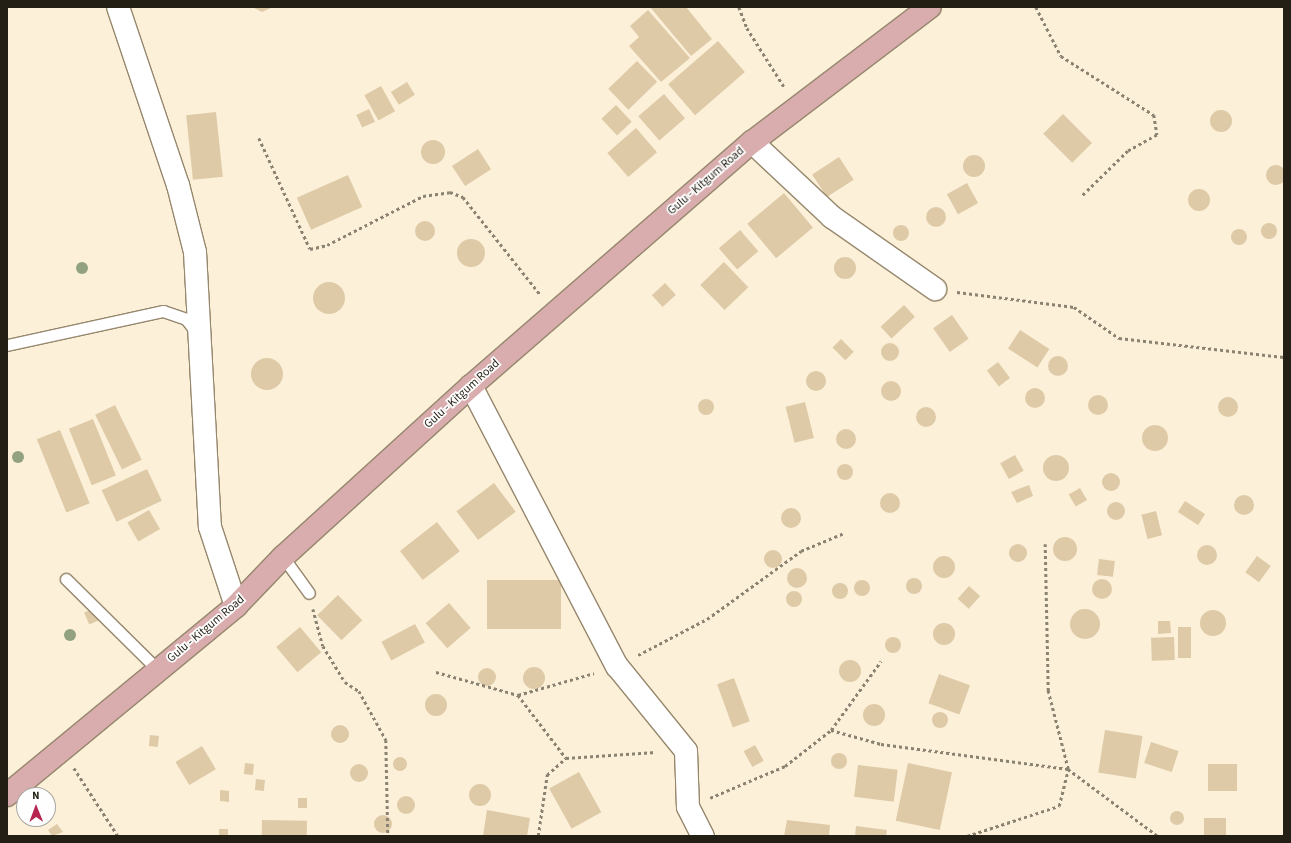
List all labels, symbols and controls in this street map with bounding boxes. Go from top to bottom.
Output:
street label: Gulu - Kitgum Road [665,144,747,218]
street label: Gulu - Kitgum Road [421,356,503,432]
street label: Gulu - Kitgum Road [164,592,248,666]
north arrow [16,787,56,827]
text: N [32,788,40,803]

